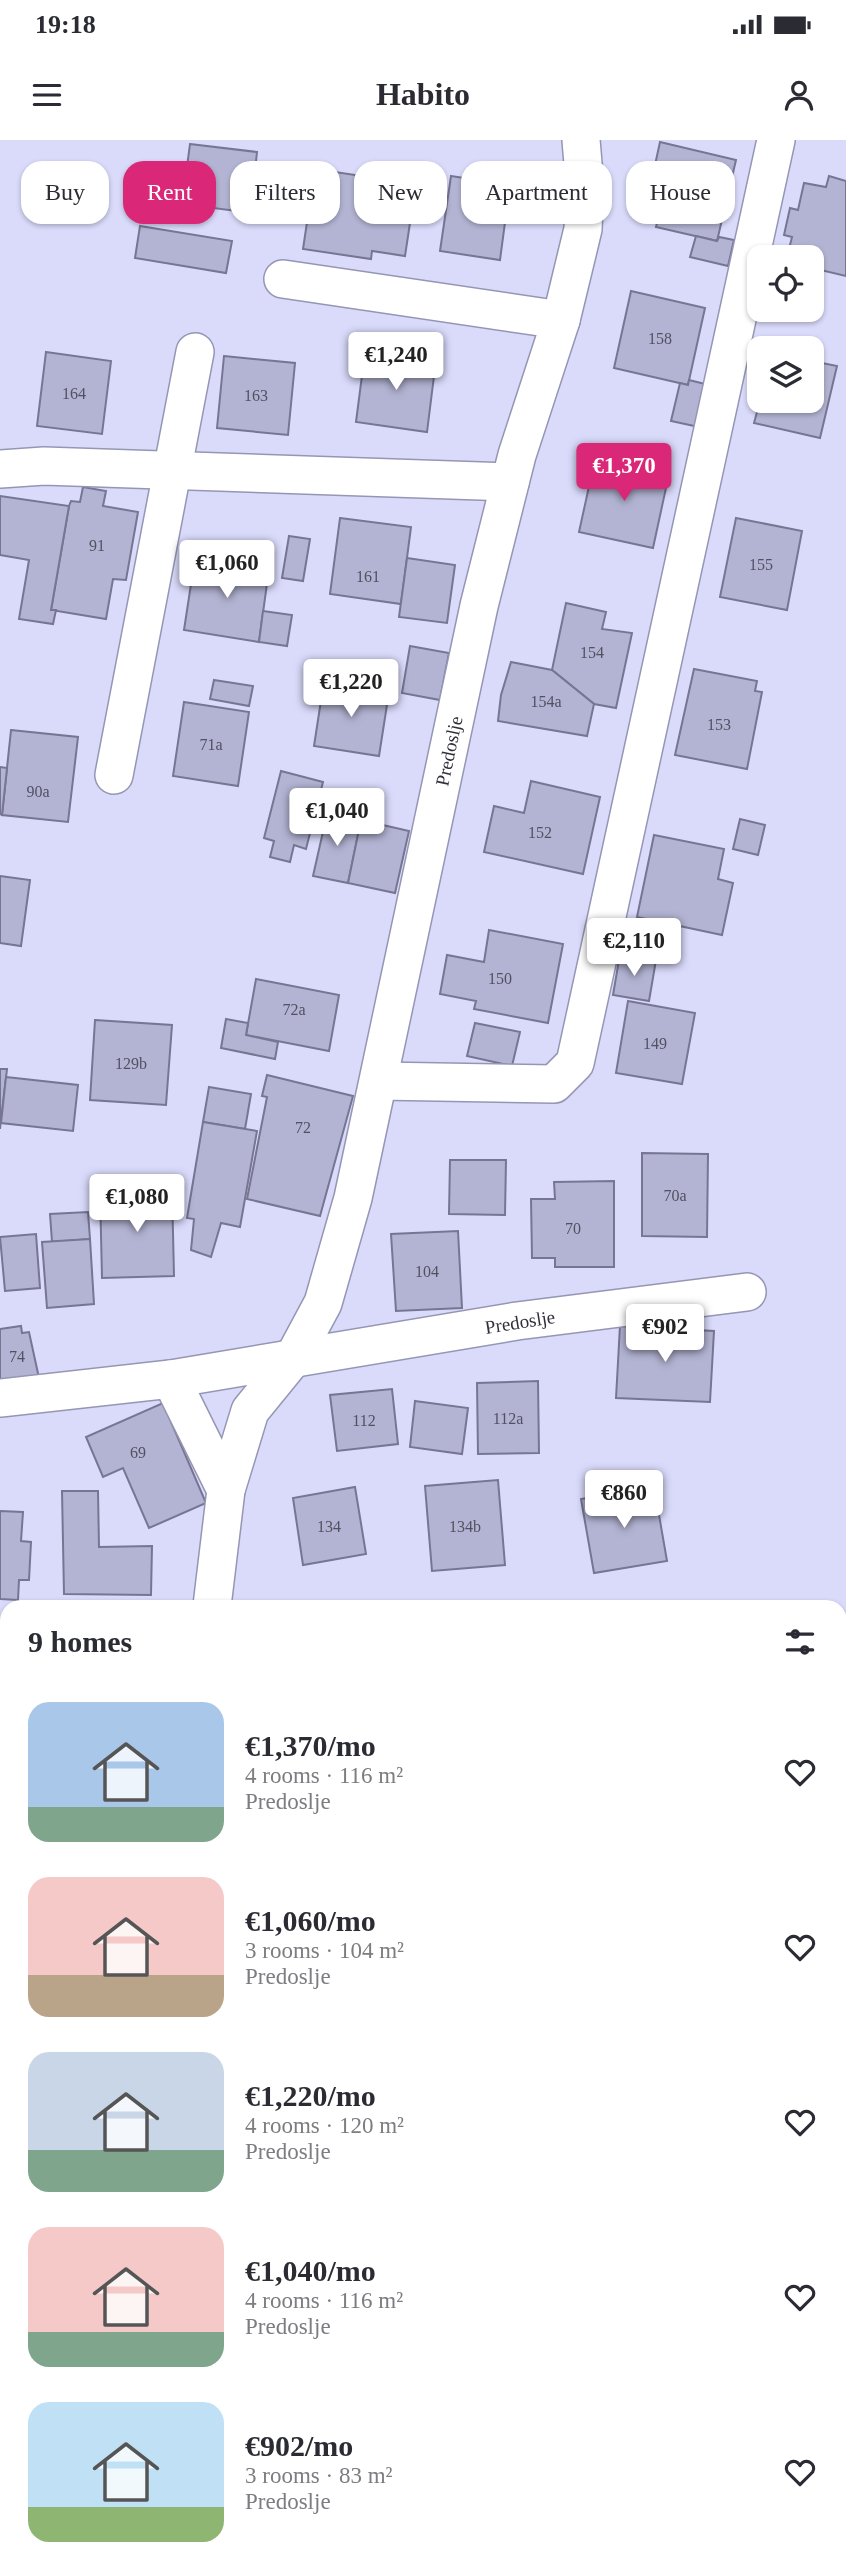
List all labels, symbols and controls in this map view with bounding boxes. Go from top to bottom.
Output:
text: 19:18 [35,10,96,39]
icon: menu [28,76,66,114]
text: Habito [376,76,470,112]
icon: person [780,76,818,114]
chip: Buy [21,161,109,224]
chip: Rent [123,161,216,224]
chip: Filters [230,161,340,224]
chip: New [354,161,447,224]
chip: Apartment [461,161,612,224]
chip: House [626,161,735,224]
map controls [747,245,824,413]
button: locate [747,245,824,322]
house number: 158 [648,330,672,347]
pin: €1,240 [339,332,453,392]
button: layers [747,336,824,413]
text: €1,240 [364,342,428,367]
house number: 164 [62,385,86,402]
house number: 163 [244,387,268,404]
pin: €1,370 [567,444,681,503]
text: €1,370 [592,453,656,478]
house number: 91 [89,537,105,554]
pin: €1,060 [170,540,284,600]
text: €1,060 [195,550,259,575]
house number: 155 [749,556,773,573]
house number: 161 [356,568,380,585]
house number: 154 [580,644,604,661]
pin: €1,220 [294,660,408,719]
text: €1,220 [319,669,383,694]
house number: 154a [530,693,562,710]
street label: Predoslje [431,714,467,788]
house number: 153 [707,716,731,733]
house number: 71a [199,736,223,753]
house number: 90a [26,783,50,800]
pin: €1,040 [280,788,394,848]
text: €1,040 [305,798,369,823]
house number: 152 [528,824,552,841]
pin: €2,110 [577,918,691,978]
text: €2,110 [603,928,665,953]
house number: 150 [488,970,512,987]
house number: 72a [282,1001,306,1018]
house number: 149 [643,1035,667,1052]
house number: 129b [115,1055,147,1072]
house number: 72 [295,1119,311,1136]
pin: €1,080 [80,1174,194,1234]
text: €1,080 [105,1184,169,1209]
house number: 70a [663,1187,687,1204]
house number: 70 [565,1220,581,1237]
house number: 104 [415,1263,439,1280]
pin: €902 [624,1304,706,1364]
street label: Predoslje [483,1306,557,1338]
text: €902 [642,1314,688,1339]
house number: 74 [9,1348,25,1365]
house number: 112a [493,1410,523,1427]
house number: 112 [352,1412,376,1429]
house number: 69 [130,1444,146,1461]
pin: €860 [583,1470,665,1530]
text: €860 [601,1480,647,1505]
house number: 134 [317,1518,341,1535]
house number: 134b [449,1518,481,1535]
icon: filters [781,1623,819,1661]
text: 9 homes [28,1625,132,1658]
text: €1,370/mo [245,1729,376,1762]
icon: home [84,1730,168,1814]
icon: heart [781,1753,819,1791]
text: 4 rooms · 116 m² [245,1763,403,1788]
text: Predoslje [245,1789,331,1814]
text: €1,060/mo [245,1904,376,1937]
icon: home [84,1905,168,1989]
icon: heart [781,1928,819,1966]
text: 3 rooms · 104 m² [245,1938,404,1963]
text: Predoslje [245,1964,331,1989]
text: €1,220/mo [245,2079,376,2112]
icon: home [84,2080,168,2164]
icon: heart [781,2103,819,2141]
text: 4 rooms · 120 m² [245,2113,404,2138]
text: Predoslje [245,2139,331,2164]
text: €1,040/mo [245,2254,376,2287]
icon: home [84,2255,168,2339]
icon: heart [781,2278,819,2316]
text: 4 rooms · 116 m² [245,2288,403,2313]
text: Predoslje [245,2314,331,2339]
text: €902/mo [245,2429,353,2462]
icon: home [84,2430,168,2514]
icon: heart [781,2453,819,2491]
text: 3 rooms · 83 m² [245,2463,392,2488]
text: Predoslje [245,2489,331,2514]

